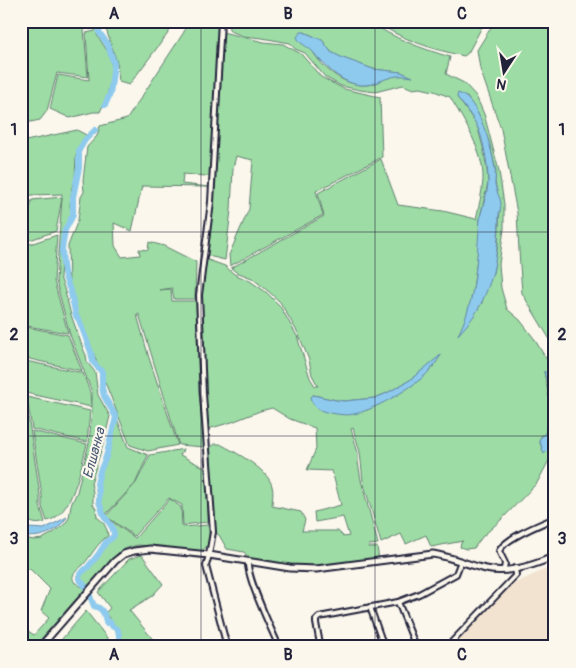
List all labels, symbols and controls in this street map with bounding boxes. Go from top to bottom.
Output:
text: A [109,4,120,24]
text: B [283,4,293,24]
text: C [457,4,467,24]
north arrow [478,48,528,98]
text: N [495,75,508,94]
text: 1 [11,120,17,140]
text: 1 [559,120,565,140]
text: 2 [10,325,19,345]
text: 2 [558,325,567,345]
water label: Елшанка [79,424,109,480]
text: 3 [10,529,19,549]
text: 3 [558,529,567,549]
text: A [109,645,120,665]
text: B [283,645,293,665]
text: C [457,645,467,665]

